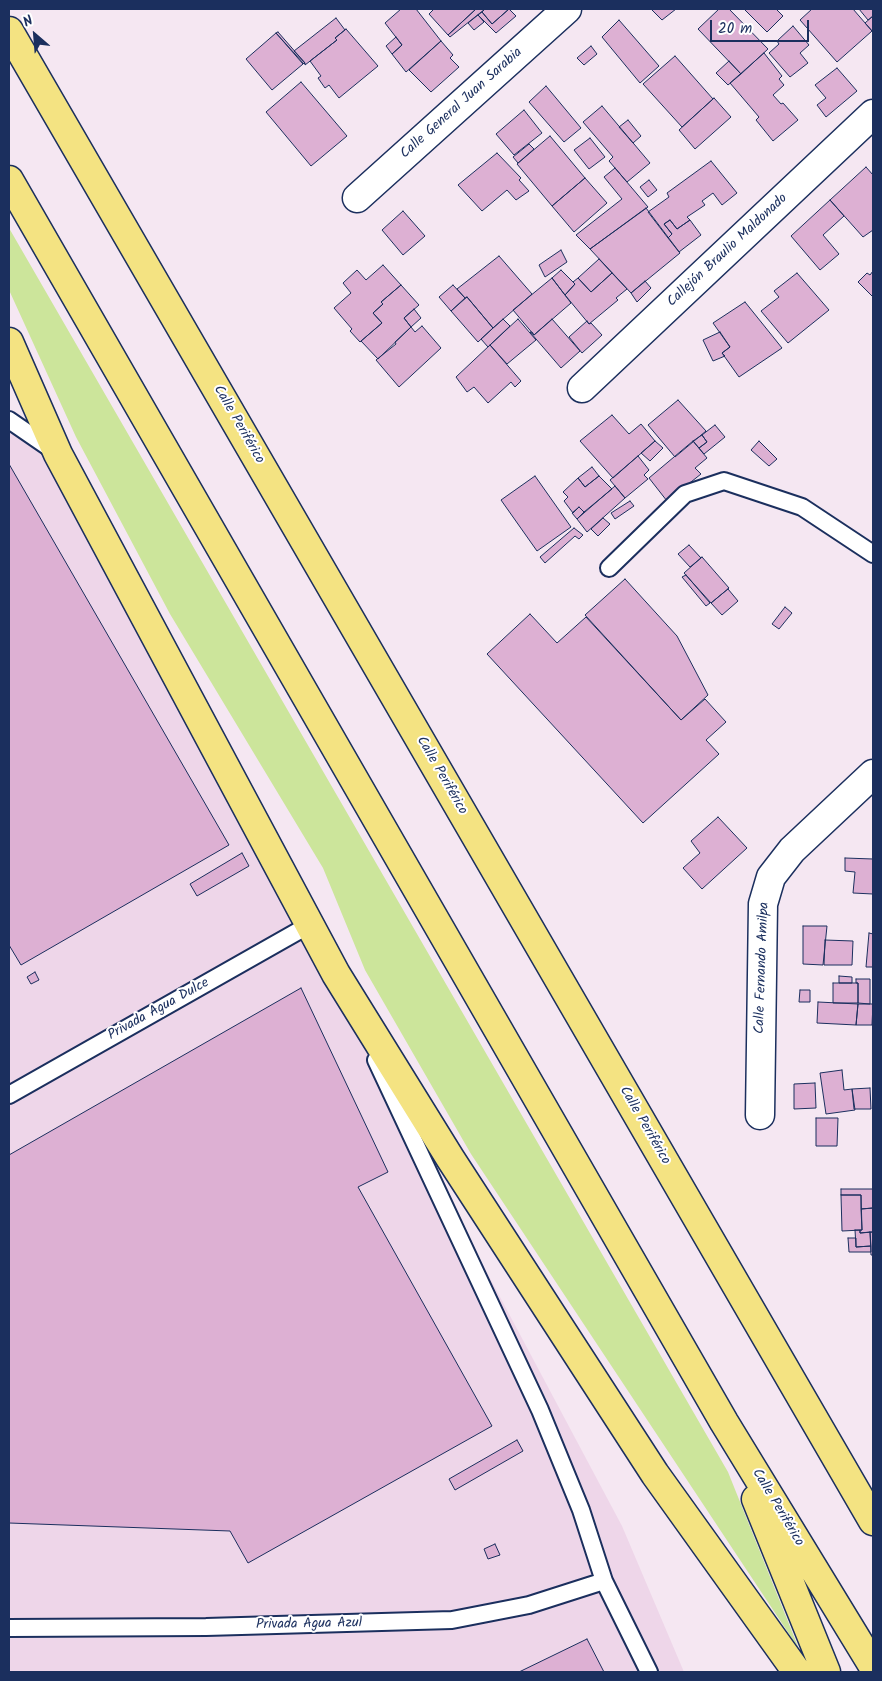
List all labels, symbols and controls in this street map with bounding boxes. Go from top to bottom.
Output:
north arrow [10,10,60,60]
text: N [19,10,37,33]
scale bar [712,10,811,42]
text: 20 m [718,17,752,41]
street label: Calle General Juan Sarabia [398,45,526,163]
street label: Callejón Braulio Maldonado [664,191,792,311]
street label: Calle Periférico [209,383,267,467]
street label: Calle Periférico [412,734,470,818]
street label: Calle Fernando Amilpa [752,902,774,1034]
street label: Privada Agua Dulce [106,975,212,1045]
street label: Calle Periférico [615,1084,673,1168]
street label: Calle Periférico [747,1466,807,1550]
street label: Privada Agua Azul [256,1616,362,1634]

